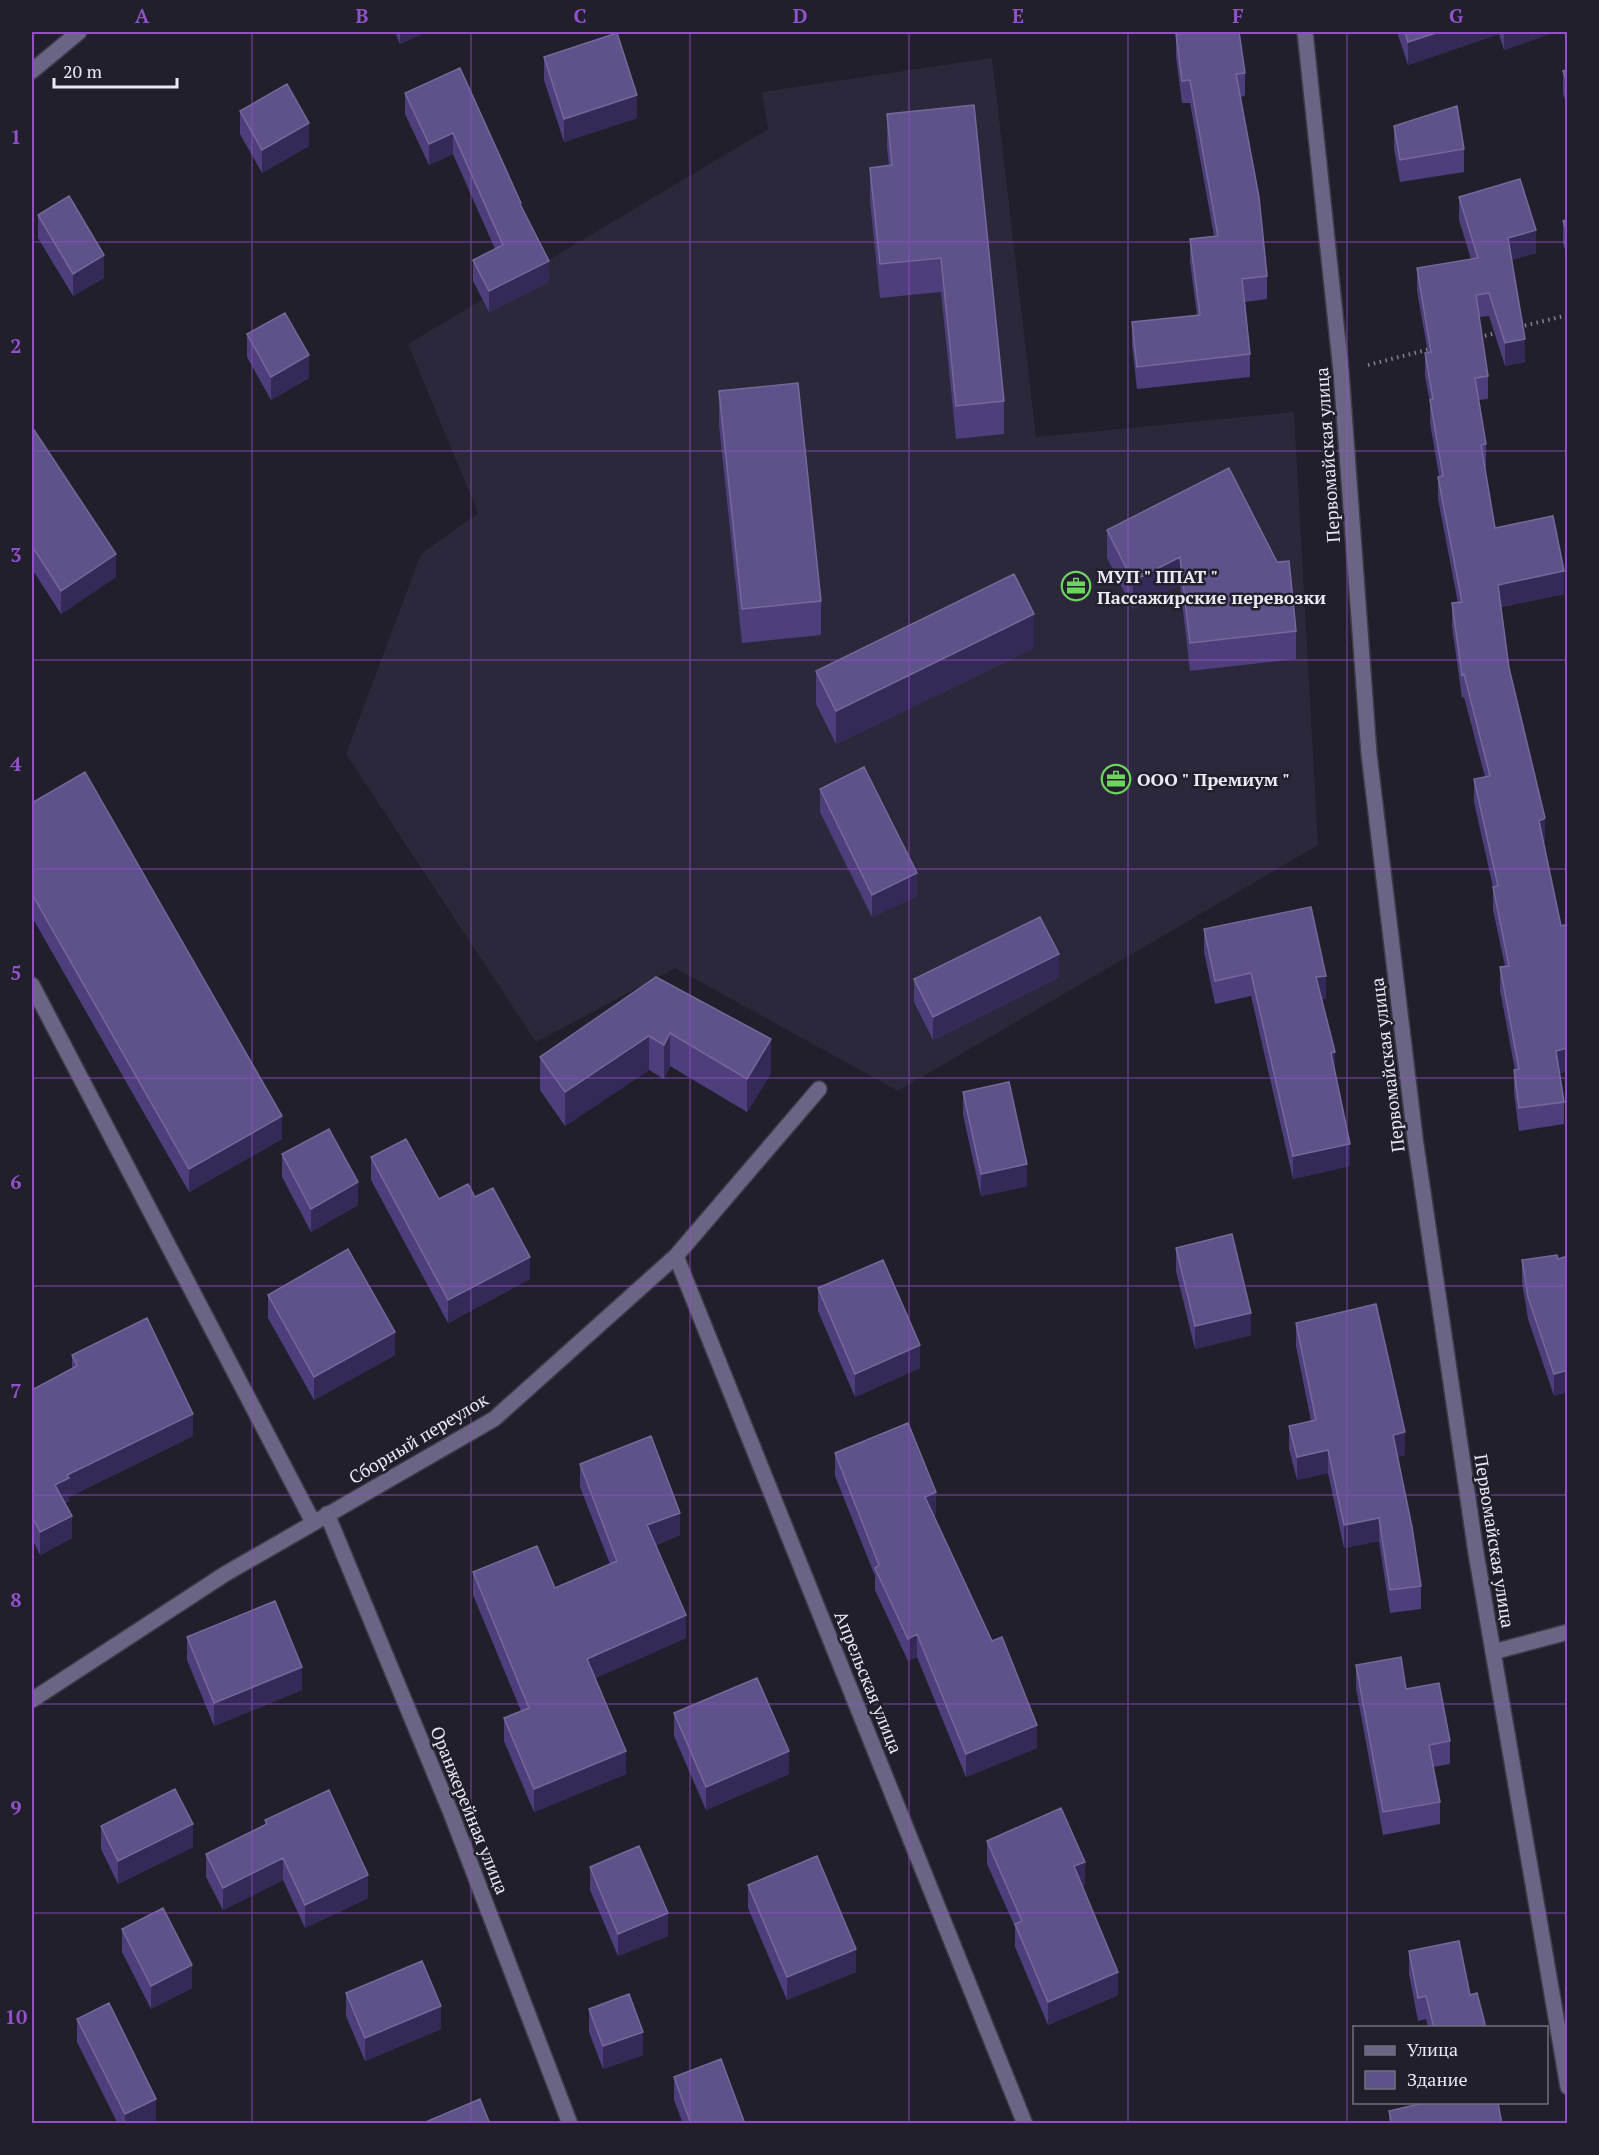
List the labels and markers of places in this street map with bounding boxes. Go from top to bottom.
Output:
place label: МУП " ППАТ " Пассажирские перевозки [1097,564,1326,609]
office icon: МУП " ППАТ " Пассажирские перевозки [1060,570,1092,602]
office icon: ООО " Премиум " [1100,763,1132,795]
place label: ООО " Премиум " [1137,767,1290,791]

